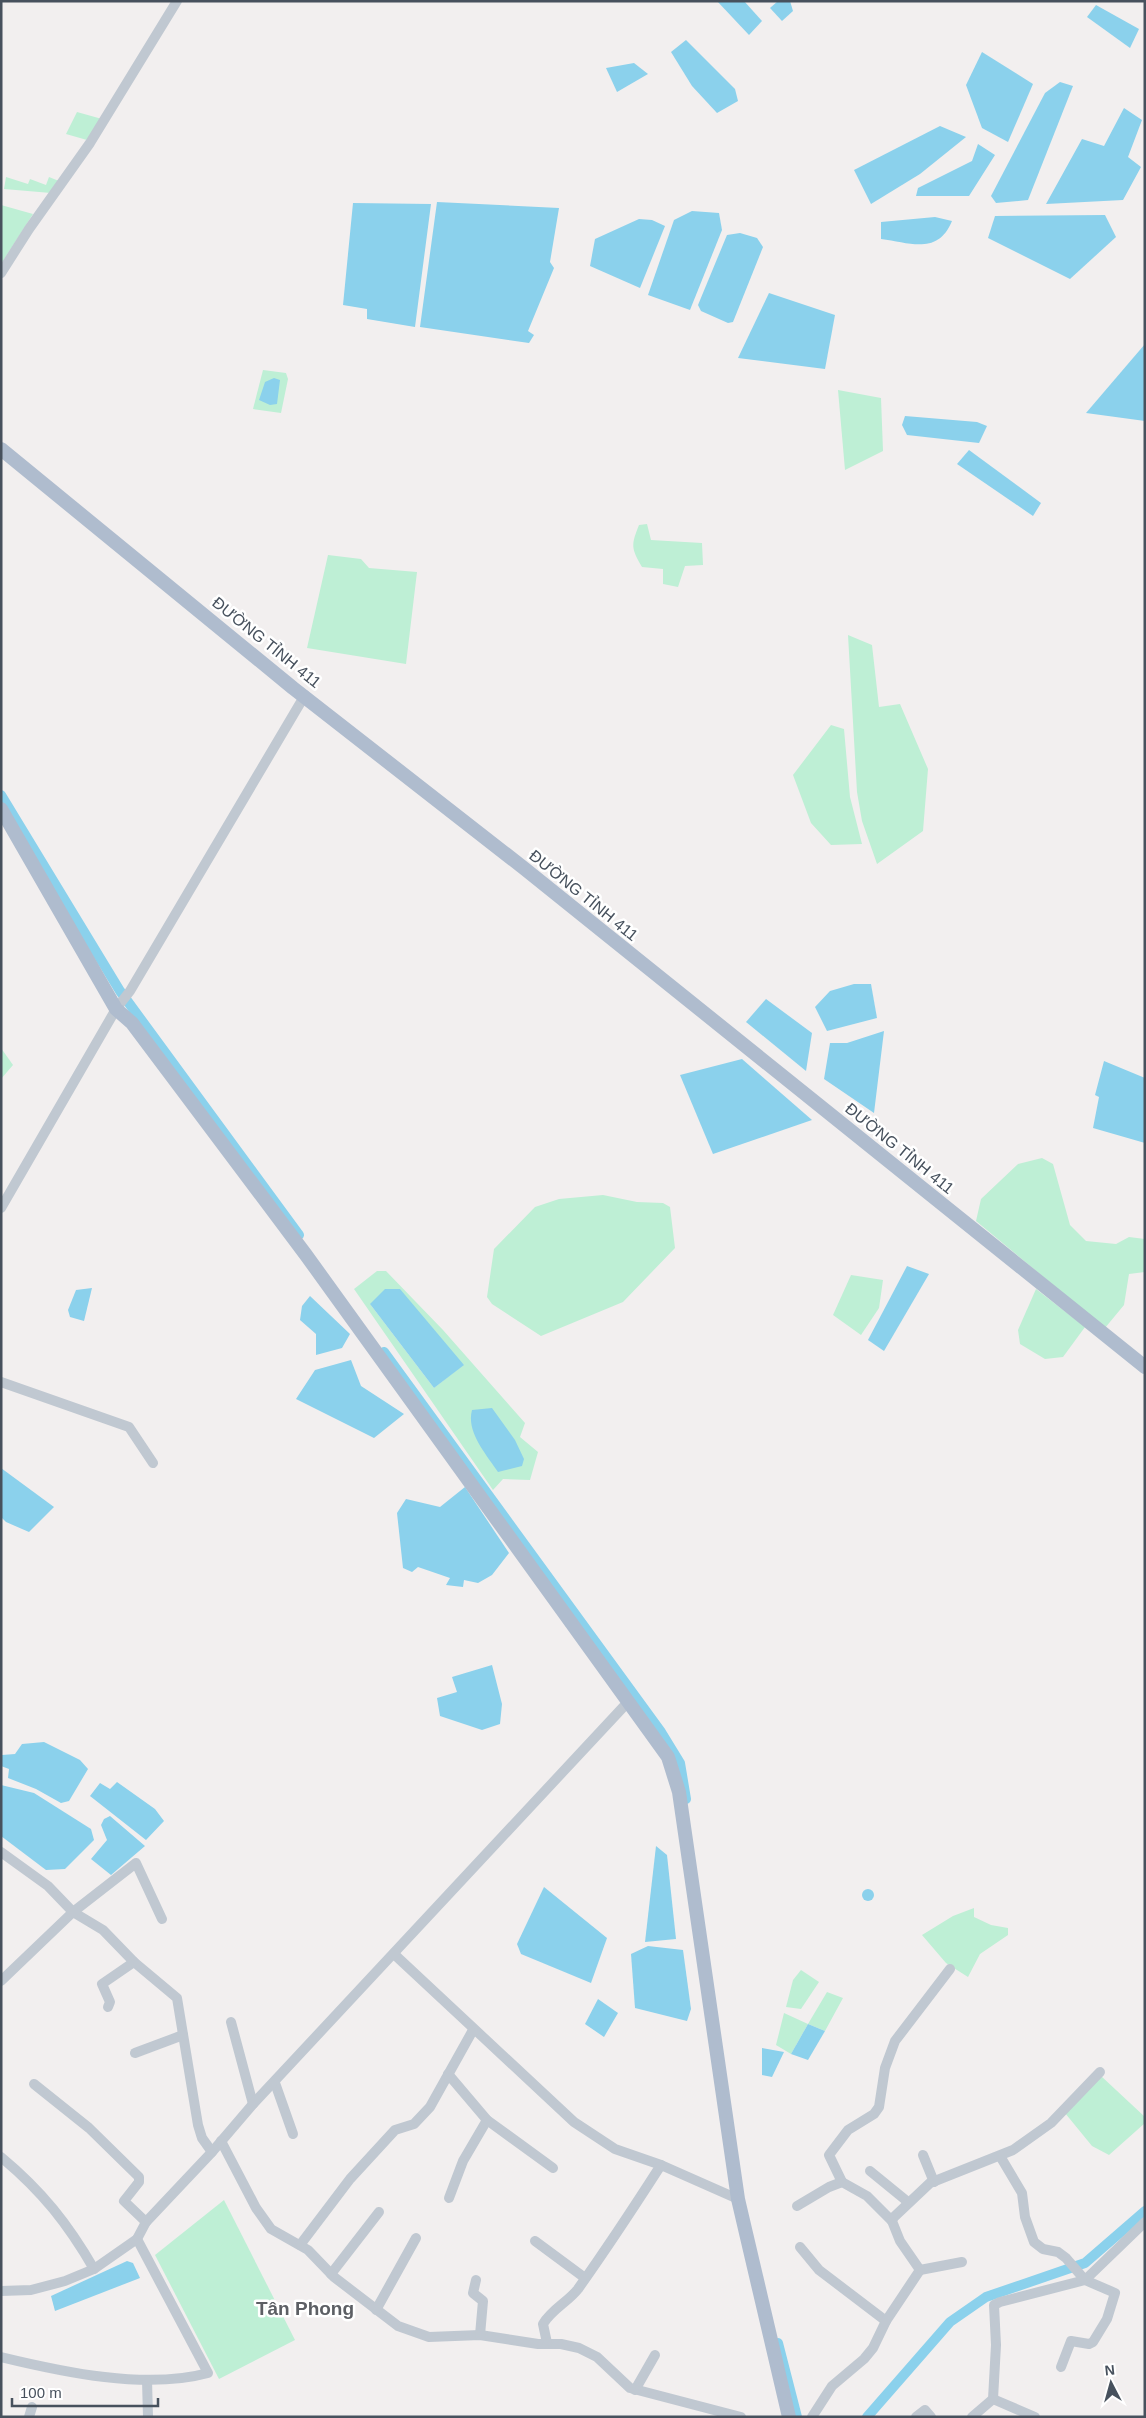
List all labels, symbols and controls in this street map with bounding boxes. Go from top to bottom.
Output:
street label: ĐƯỜNG TỈNH 411 [209,593,325,691]
street label: ĐƯỜNG TỈNH 411 [526,846,642,944]
street label: ĐƯỜNG TỈNH 411 [842,1099,958,1197]
district label: Tân Phong [256,2298,354,2319]
north arrow [1086,2358,1136,2408]
text: N [1104,2362,1116,2379]
scale bar [12,2376,159,2408]
text: 100 m [20,2384,62,2401]

